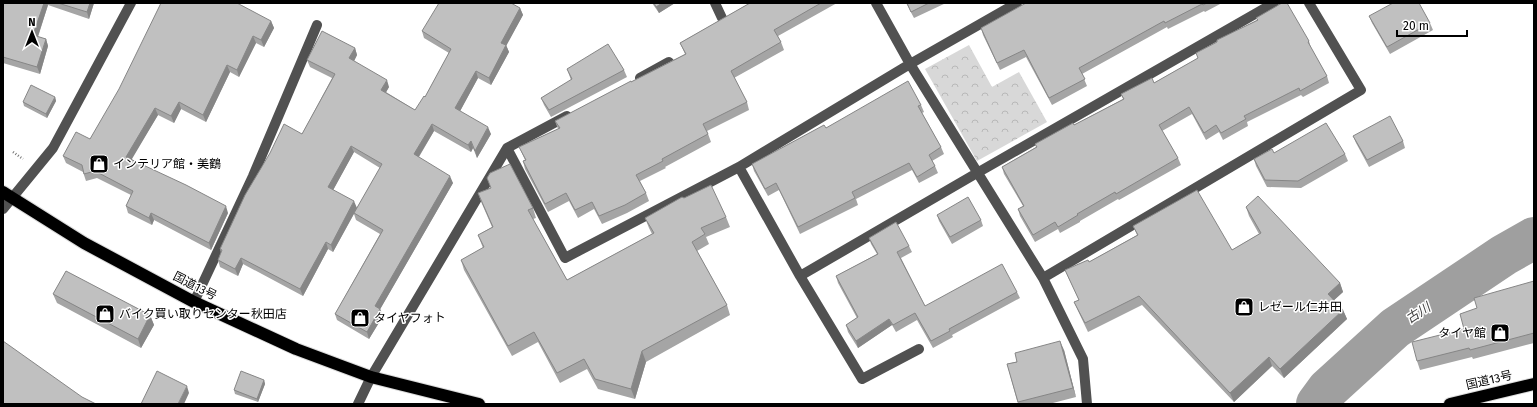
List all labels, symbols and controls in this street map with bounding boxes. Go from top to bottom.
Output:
north arrow [12,12,52,52]
scale bar [1397,12,1467,38]
text: N [28,16,36,29]
text: 20 m [1403,19,1429,33]
shop icon: インテリア館・美鶴 [88,153,110,175]
place label: インテリア館・美鶴 [113,157,221,171]
street label: 国道13号 [171,269,219,303]
shop icon: レゼール仁井田 [1233,296,1255,318]
water label: 古川 [1403,299,1435,326]
place label: レゼール仁井田 [1258,300,1342,314]
shop icon: バイク買い取りセンター秋田店 [94,303,116,325]
place label: バイク買い取りセンター秋田店 [119,307,287,321]
shop icon: タイヤフォト [349,307,371,329]
place label: タイヤフォト [374,311,446,325]
shop icon: タイヤ館 [1489,322,1511,344]
place label: タイヤ館 [1438,326,1486,340]
street label: 国道13号 [1464,368,1514,392]

